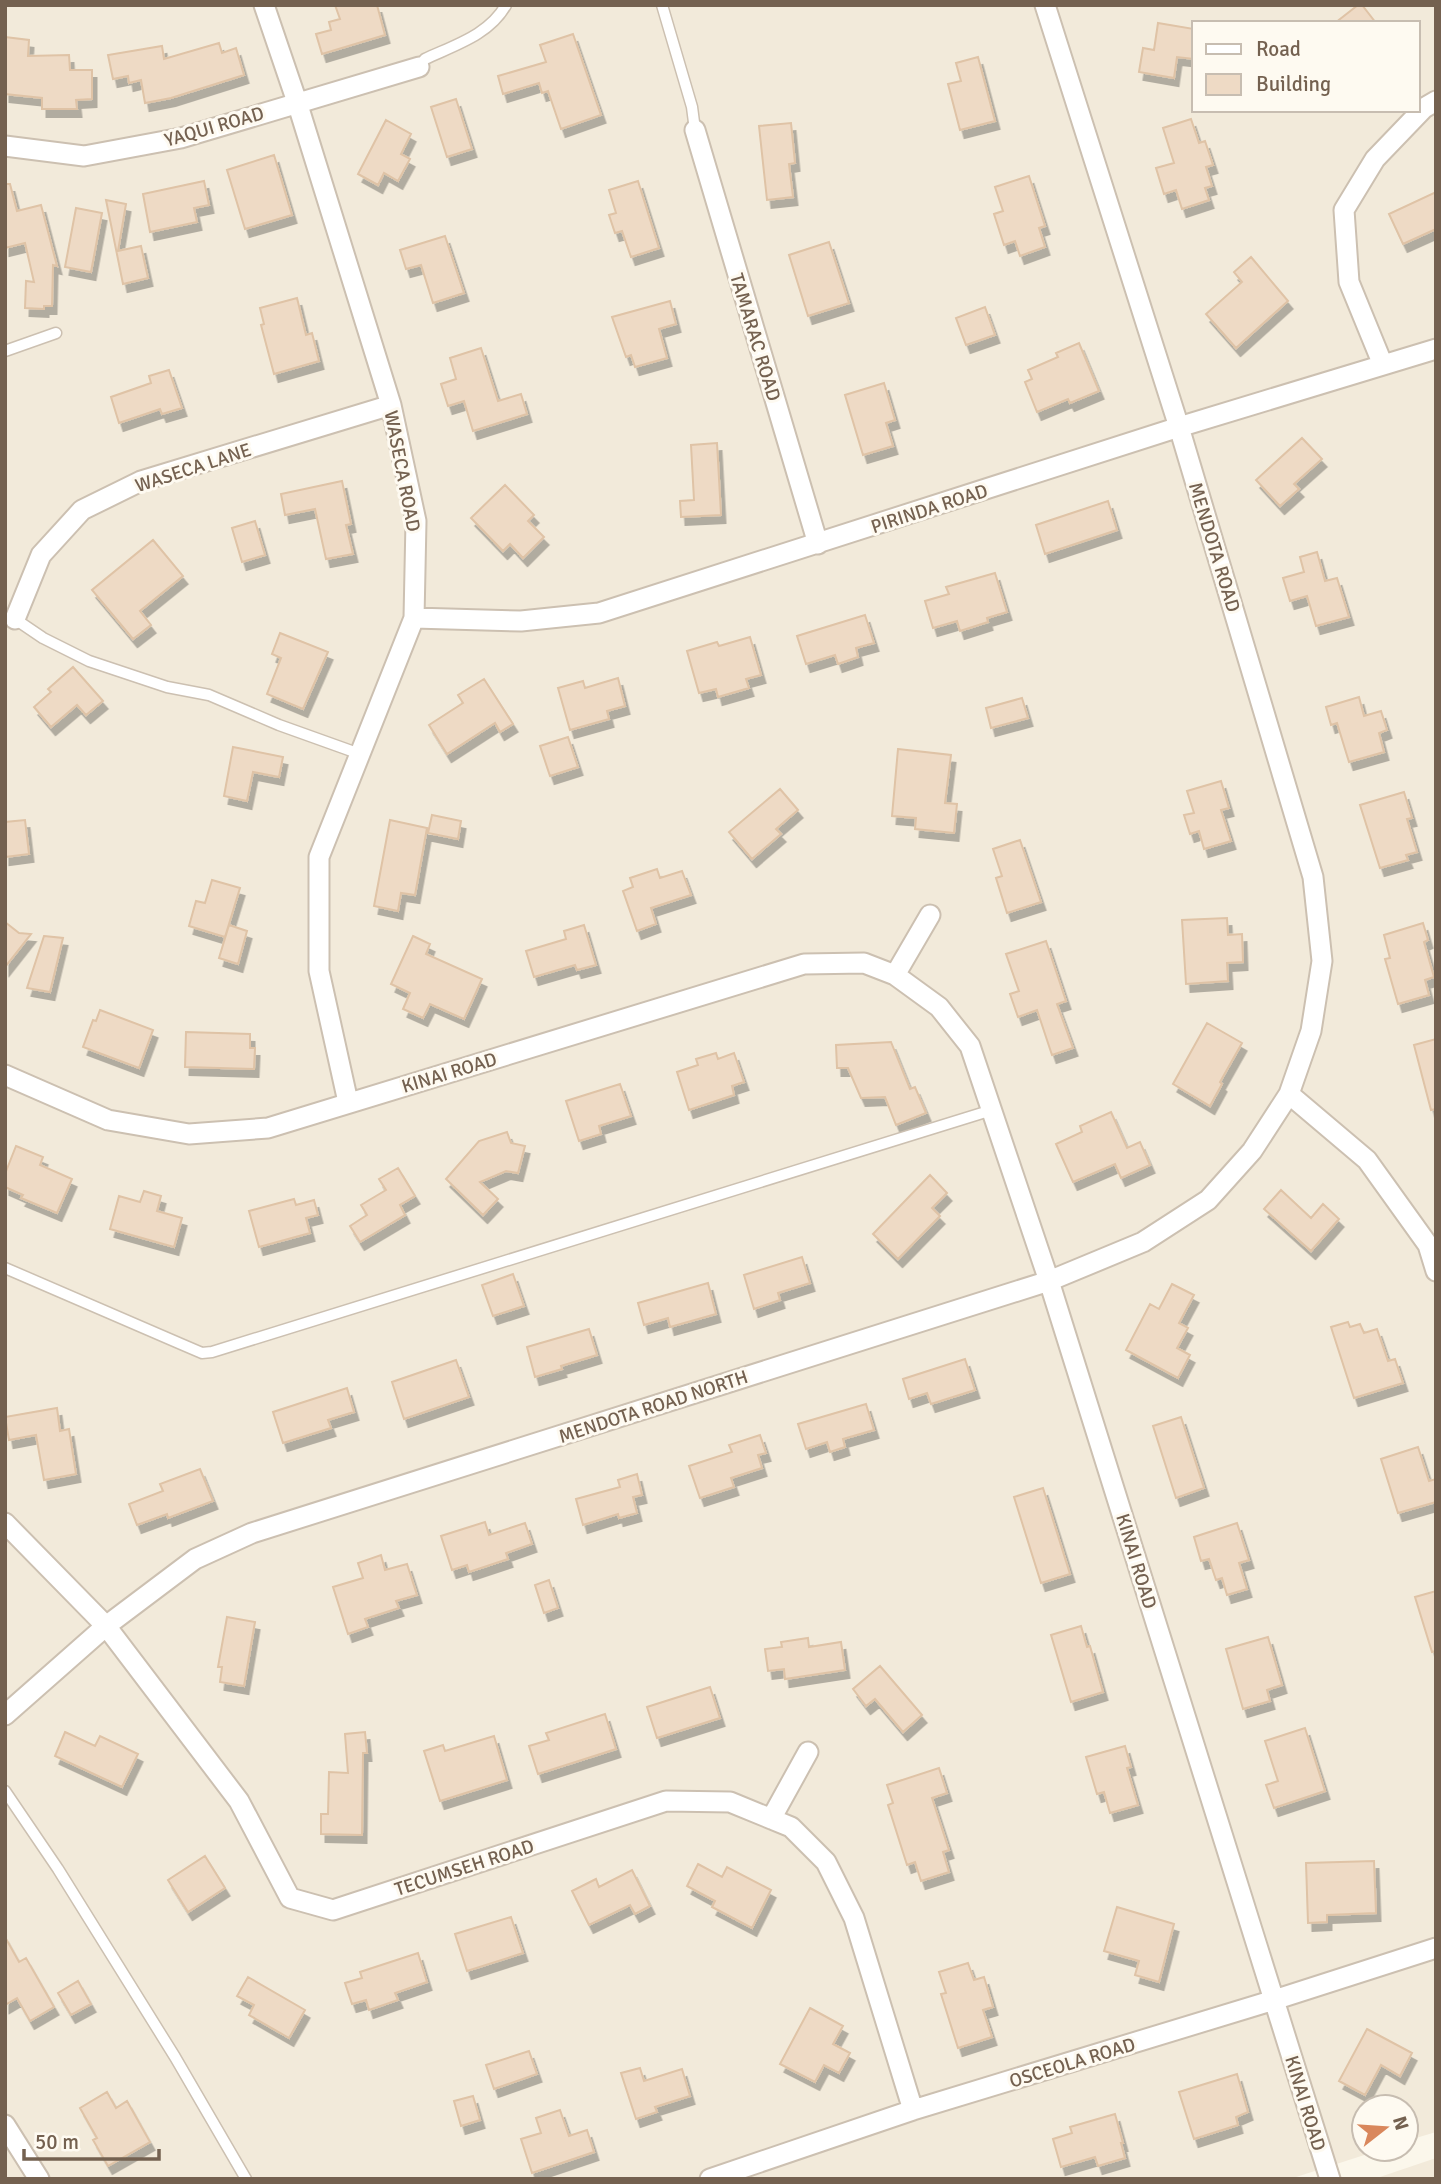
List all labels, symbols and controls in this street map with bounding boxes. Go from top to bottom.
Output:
legend [1192,21,1420,112]
text: Road [1256,36,1301,62]
text: Building [1256,71,1331,97]
street label: YAQUI ROAD [162,101,267,153]
street label: TAMARAC ROAD [724,270,786,404]
street label: WASECA ROAD [379,409,426,534]
street label: WASECA LANE [132,438,254,498]
street label: PIRINDA ROAD [868,479,991,539]
street label: MENDOTA ROAD [1183,479,1245,615]
street label: KINAI ROAD [399,1047,500,1099]
street label: MENDOTA ROAD NORTH [556,1365,751,1449]
street label: KINAI ROAD [1110,1511,1162,1612]
street label: TECUMSEH ROAD [392,1834,537,1902]
street label: OSCEOLA ROAD [1006,2032,1138,2093]
street label: KINAI ROAD [1279,2053,1331,2154]
north arrow [1350,2093,1420,2163]
text: N [1387,2113,1414,2133]
scale bar [24,2118,159,2162]
text: 50 m [35,2129,79,2155]

